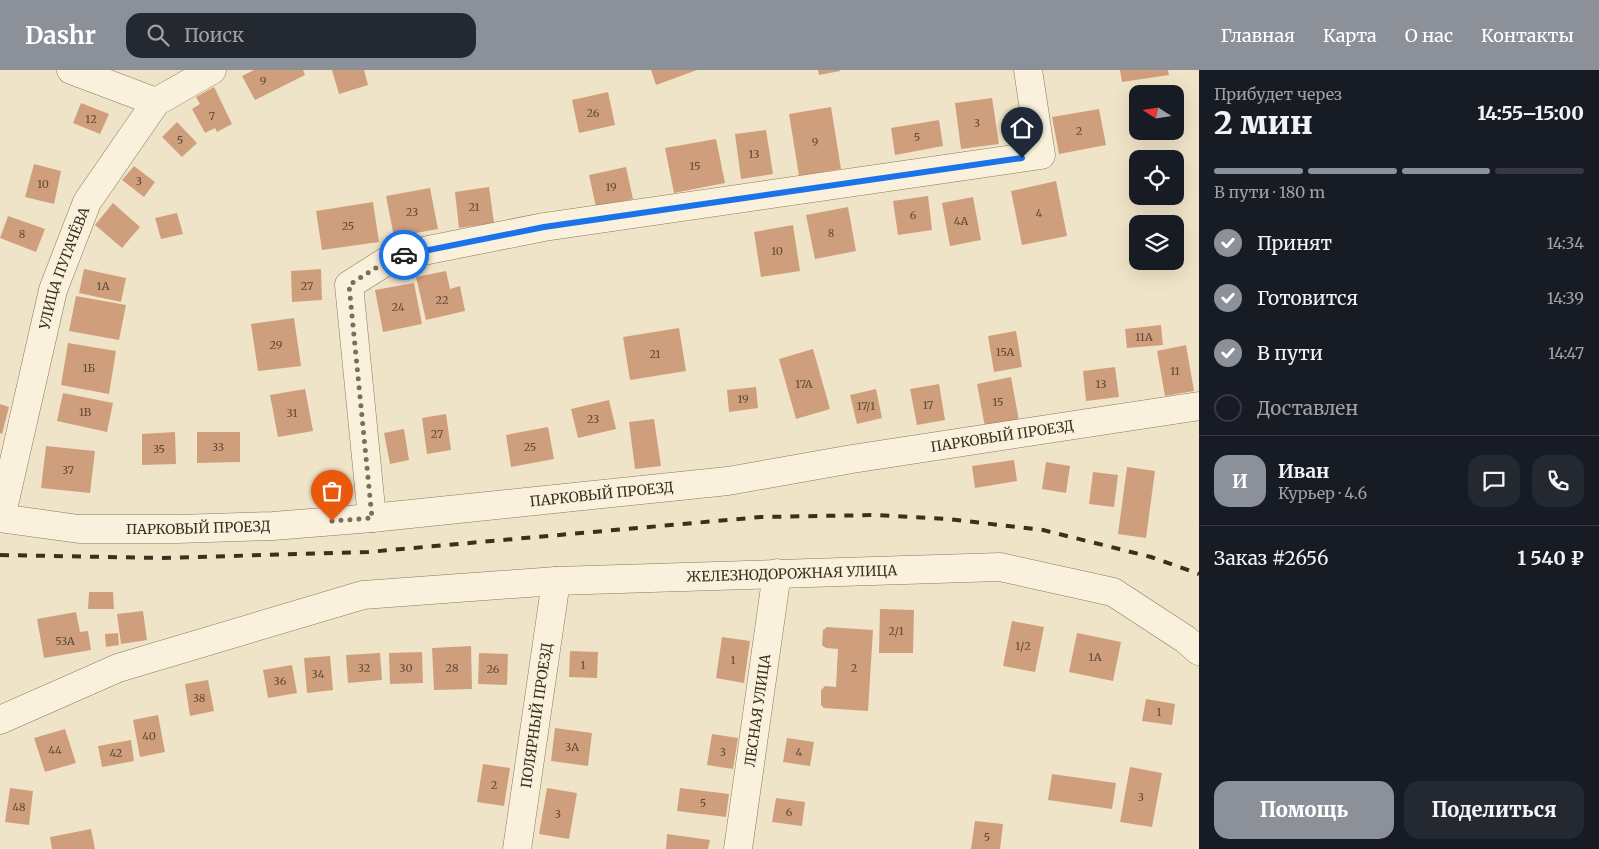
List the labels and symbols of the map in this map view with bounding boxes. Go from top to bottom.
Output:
house number: 9 [260,74,267,88]
north arrow [1129,85,1184,140]
house number: 26 [587,106,600,120]
pin [1001,107,1043,158]
house number: 7 [209,109,215,123]
house number: 12 [85,112,97,126]
house number: 3 [974,116,980,130]
house number: 2 [1076,124,1082,138]
house number: 5 [914,130,920,144]
house number: 5 [177,133,183,147]
house number: 9 [812,135,819,149]
house number: 13 [749,147,759,161]
house number: 15 [689,159,701,173]
house number: 3 [136,174,142,188]
house number: 10 [37,177,49,191]
house number: 19 [605,180,617,194]
house number: 21 [468,200,480,214]
street label: УЛИЦА ПУГАЧЁВА [35,204,93,332]
house number: 23 [406,205,418,219]
house number: 4 [1036,206,1043,220]
house number: 6 [910,208,917,222]
house number: 4А [954,214,968,228]
house number: 25 [342,219,354,233]
house number: 8 [828,226,835,240]
house number: 8 [19,227,26,241]
courier [379,230,429,280]
house number: 10 [771,244,783,258]
house number: 1А [97,279,110,293]
house number: 27 [301,279,313,293]
house number: 22 [436,293,448,307]
house number: 24 [392,300,405,314]
house number: 11А [1135,330,1153,344]
house number: 29 [270,338,283,352]
house number: 15А [996,345,1014,359]
house number: 21 [649,347,661,361]
house number: 1Б [83,361,96,375]
house number: 11 [1170,364,1180,378]
house number: 17А [795,377,813,391]
house number: 13 [1096,377,1106,391]
house number: 19 [737,392,749,406]
house number: 15 [992,395,1004,409]
house number: 17 [923,398,933,412]
house number: 17/1 [857,399,875,413]
house number: 1В [79,405,92,419]
house number: 31 [287,406,297,420]
house number: 23 [587,412,599,426]
street label: ПАРКОВЫЙ ПРОЕЗД [929,416,1075,456]
house number: 27 [431,427,443,441]
house number: 33 [212,440,224,454]
house number: 25 [524,440,536,454]
house number: 35 [153,442,165,456]
house number: 37 [62,463,74,477]
pin [311,470,353,521]
street label: ПАРКОВЫЙ ПРОЕЗД [529,478,675,511]
street label: ПАРКОВЫЙ ПРОЕЗД [126,517,271,538]
street label: ЖЕЛЕЗНОДОРОЖНАЯ УЛИЦА [686,561,898,586]
house number: 2/1 [888,624,904,638]
house number: 53А [55,634,75,648]
house number: 1/2 [1015,639,1031,653]
street label: ПОЛЯРНЫЙ ПРОЕЗД [517,641,556,789]
house number: 1А [1089,650,1102,664]
house number: 1 [731,653,736,667]
street label: ЛЕСНАЯ УЛИЦА [741,653,774,768]
house number: 1 [581,658,586,672]
house number: 32 [358,661,370,675]
house number: 30 [399,661,413,675]
house number: 28 [446,661,459,675]
house number: 2 [851,661,857,675]
house number: 26 [487,662,500,676]
house number: 34 [312,667,325,681]
house number: 36 [274,674,287,688]
house number: 38 [193,691,206,705]
house number: 1 [1157,705,1162,719]
house number: 40 [142,729,156,743]
house number: 3А [565,740,579,754]
house number: 44 [48,743,62,757]
house number: 3 [720,745,726,759]
house number: 4 [796,745,803,759]
house number: 42 [110,746,122,760]
house number: 2 [491,778,497,792]
house number: 3 [1138,790,1144,804]
house number: 5 [700,796,706,810]
house number: 48 [12,800,26,814]
house number: 6 [786,805,793,819]
house number: 3 [555,807,561,821]
house number: 5 [984,830,990,844]

